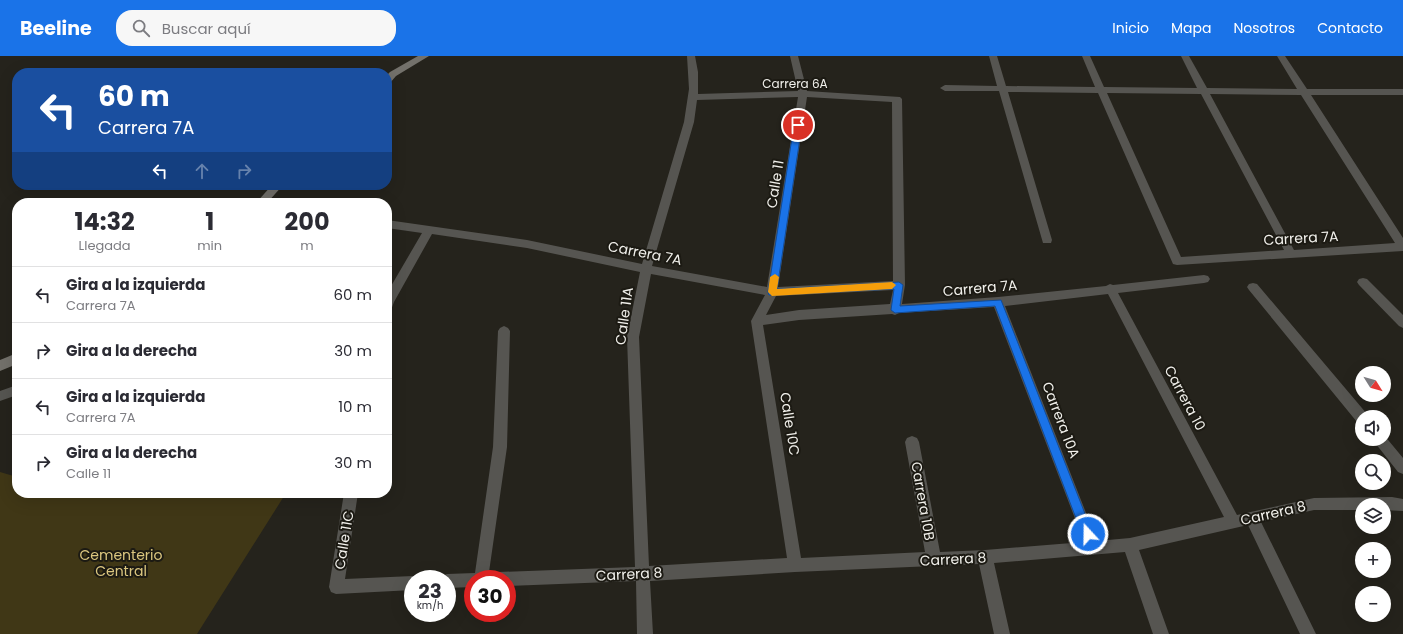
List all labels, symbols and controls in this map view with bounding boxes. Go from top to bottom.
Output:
search box [116,10,396,46]
text: Beeline [20,15,92,42]
icon: search [130,17,152,39]
text: Buscar aquí [162,18,251,39]
text: Inicio [1112,18,1149,38]
text: Mapa [1171,18,1212,38]
text: Nosotros [1234,18,1295,38]
text: Contacto [1317,18,1383,38]
street label: Carrera 6A [762,75,828,92]
text: 60 m [98,77,170,116]
icon: left [32,84,84,136]
pin [781,108,815,142]
icon: arrive [787,114,809,136]
text: Carrera 7A [98,115,194,140]
street label: Calle 11 [761,158,789,210]
icon: left [149,160,171,182]
icon: ahead [191,160,213,182]
icon: right [233,160,255,182]
text: 14:32 [74,205,135,238]
text: 1 [205,205,214,238]
text: 200 [285,205,330,238]
street label: Carrera 7A [1263,226,1339,250]
text: Llegada [79,236,131,255]
text: min [197,236,222,255]
text: m [300,236,314,255]
street label: Carrera 7A [606,236,684,270]
text: Gira a la izquierda [66,274,205,295]
street label: Carrera 7A [942,275,1018,301]
icon: left [32,284,54,306]
text: 60 m [334,284,372,305]
street label: Calle 11A [610,286,638,346]
text: Carrera 7A [66,296,136,315]
icon: right [32,340,54,362]
text: Gira a la derecha [66,340,197,361]
text: 30 m [334,340,372,361]
street label: Carrera 10 [1159,362,1211,434]
north arrow [1355,366,1391,402]
map controls [1355,366,1391,622]
street label: Carrera 10A [1037,379,1085,461]
text: Gira a la izquierda [66,386,205,407]
street label: Calle 10C [775,391,805,457]
icon: left [32,396,54,418]
text: 10 m [338,396,372,417]
text: Carrera 7A [66,408,136,427]
button: sound [1355,410,1391,446]
text: Gira a la derecha [66,442,197,463]
icon: right [32,452,54,474]
text: 30 m [334,452,372,473]
button: search [1355,454,1391,490]
street label: Carrera 10B [906,460,940,542]
text: Calle 11 [66,464,111,483]
street label: Carrera 8 [1238,496,1308,530]
button: layers [1355,498,1391,534]
street label: Calle 11C [329,509,359,571]
position arrow [1067,513,1109,555]
button: + [1355,542,1391,578]
park label: Cementerio Central [80,545,163,581]
street label: Carrera 8 [919,547,987,571]
street label: Carrera 8 [595,562,663,586]
speed limit sign: 30 [464,570,516,622]
text: 23 [418,577,442,605]
button: − [1355,586,1391,622]
text: km/h [417,598,443,613]

